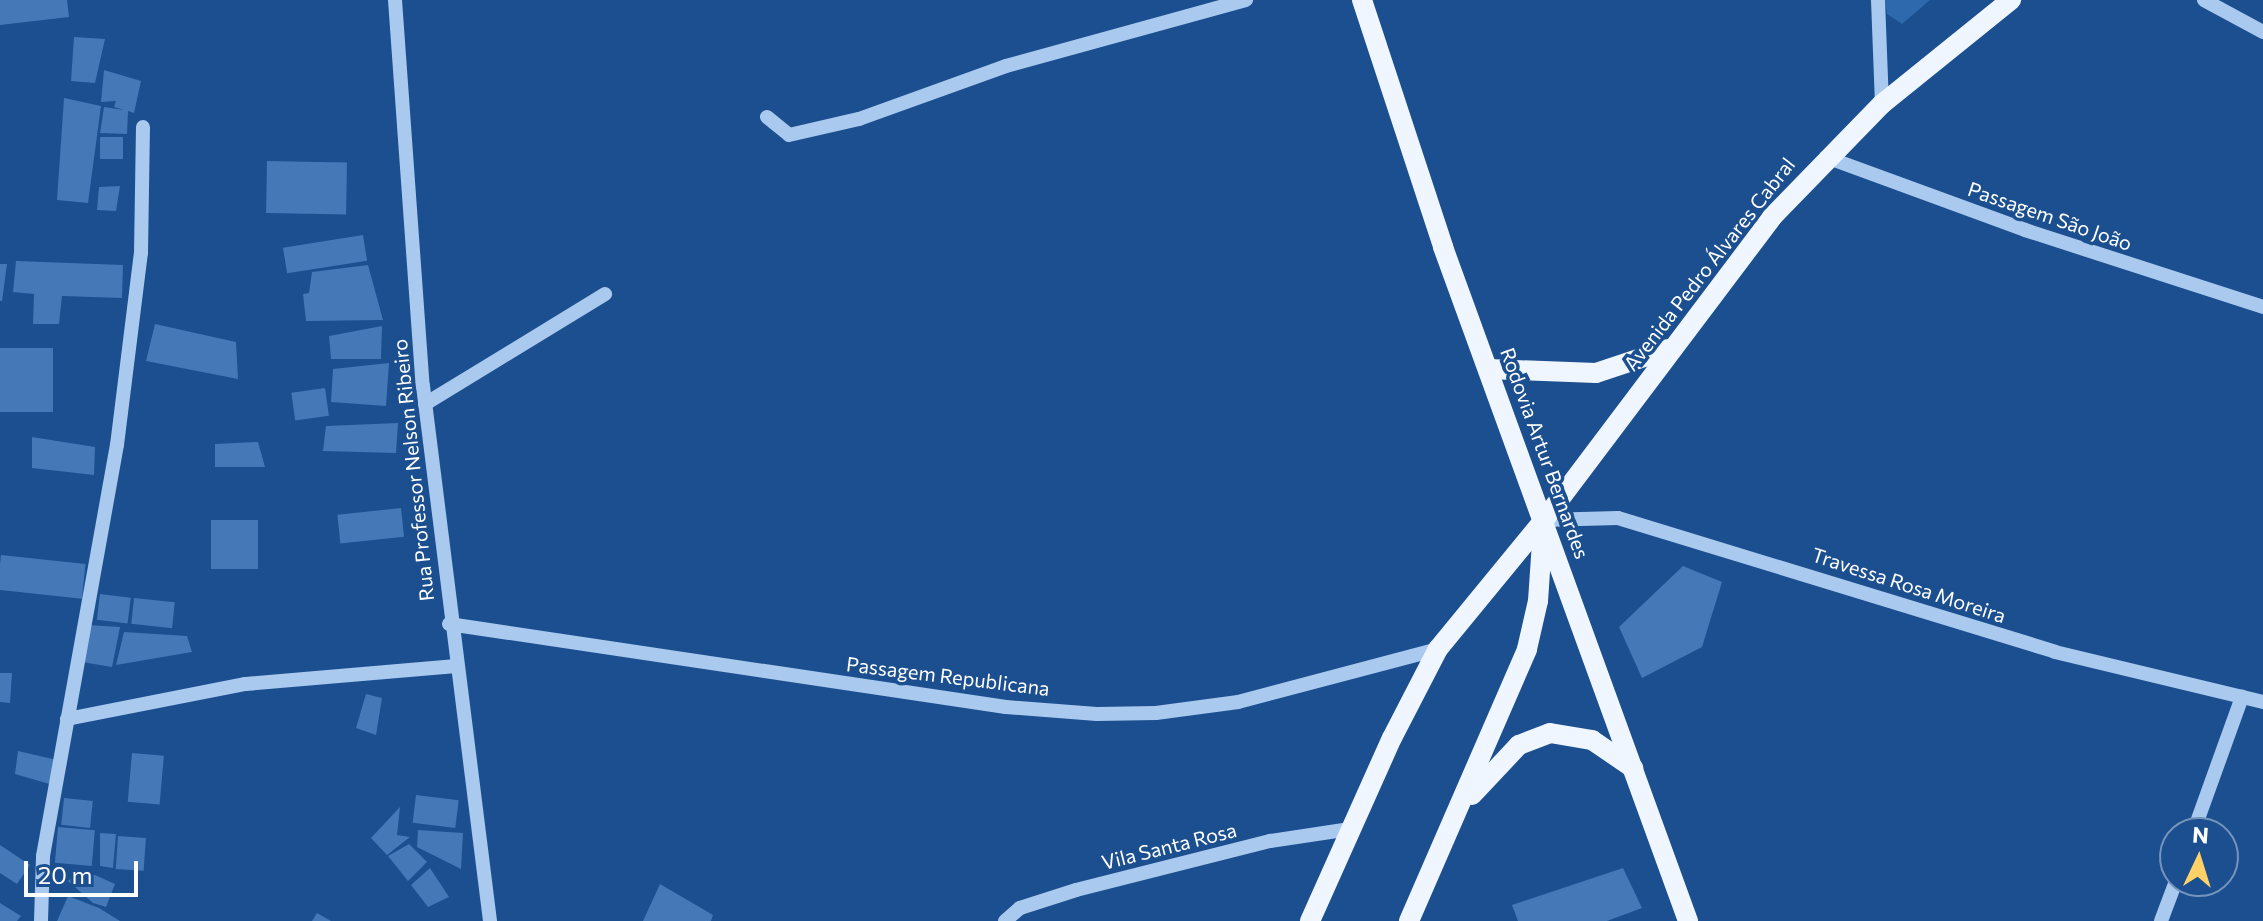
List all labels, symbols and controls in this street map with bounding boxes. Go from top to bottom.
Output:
street label: Avenida Pedro Álvares Cabral [1618,153,1800,375]
street label: Passagem São João [1965,177,2135,255]
street label: Rua Professor Nelson Ribeiro [387,338,439,602]
street label: Rodovia Artur Bernardes [1496,344,1594,562]
street label: Travessa Rosa Moreira [1809,542,2009,628]
street label: Passagem Republicana [845,652,1051,700]
north arrow [2159,817,2239,897]
street label: Vila Santa Rosa [1099,818,1239,874]
text: N [2191,821,2210,849]
scale bar [28,845,142,895]
text: 20 m [38,860,92,889]

